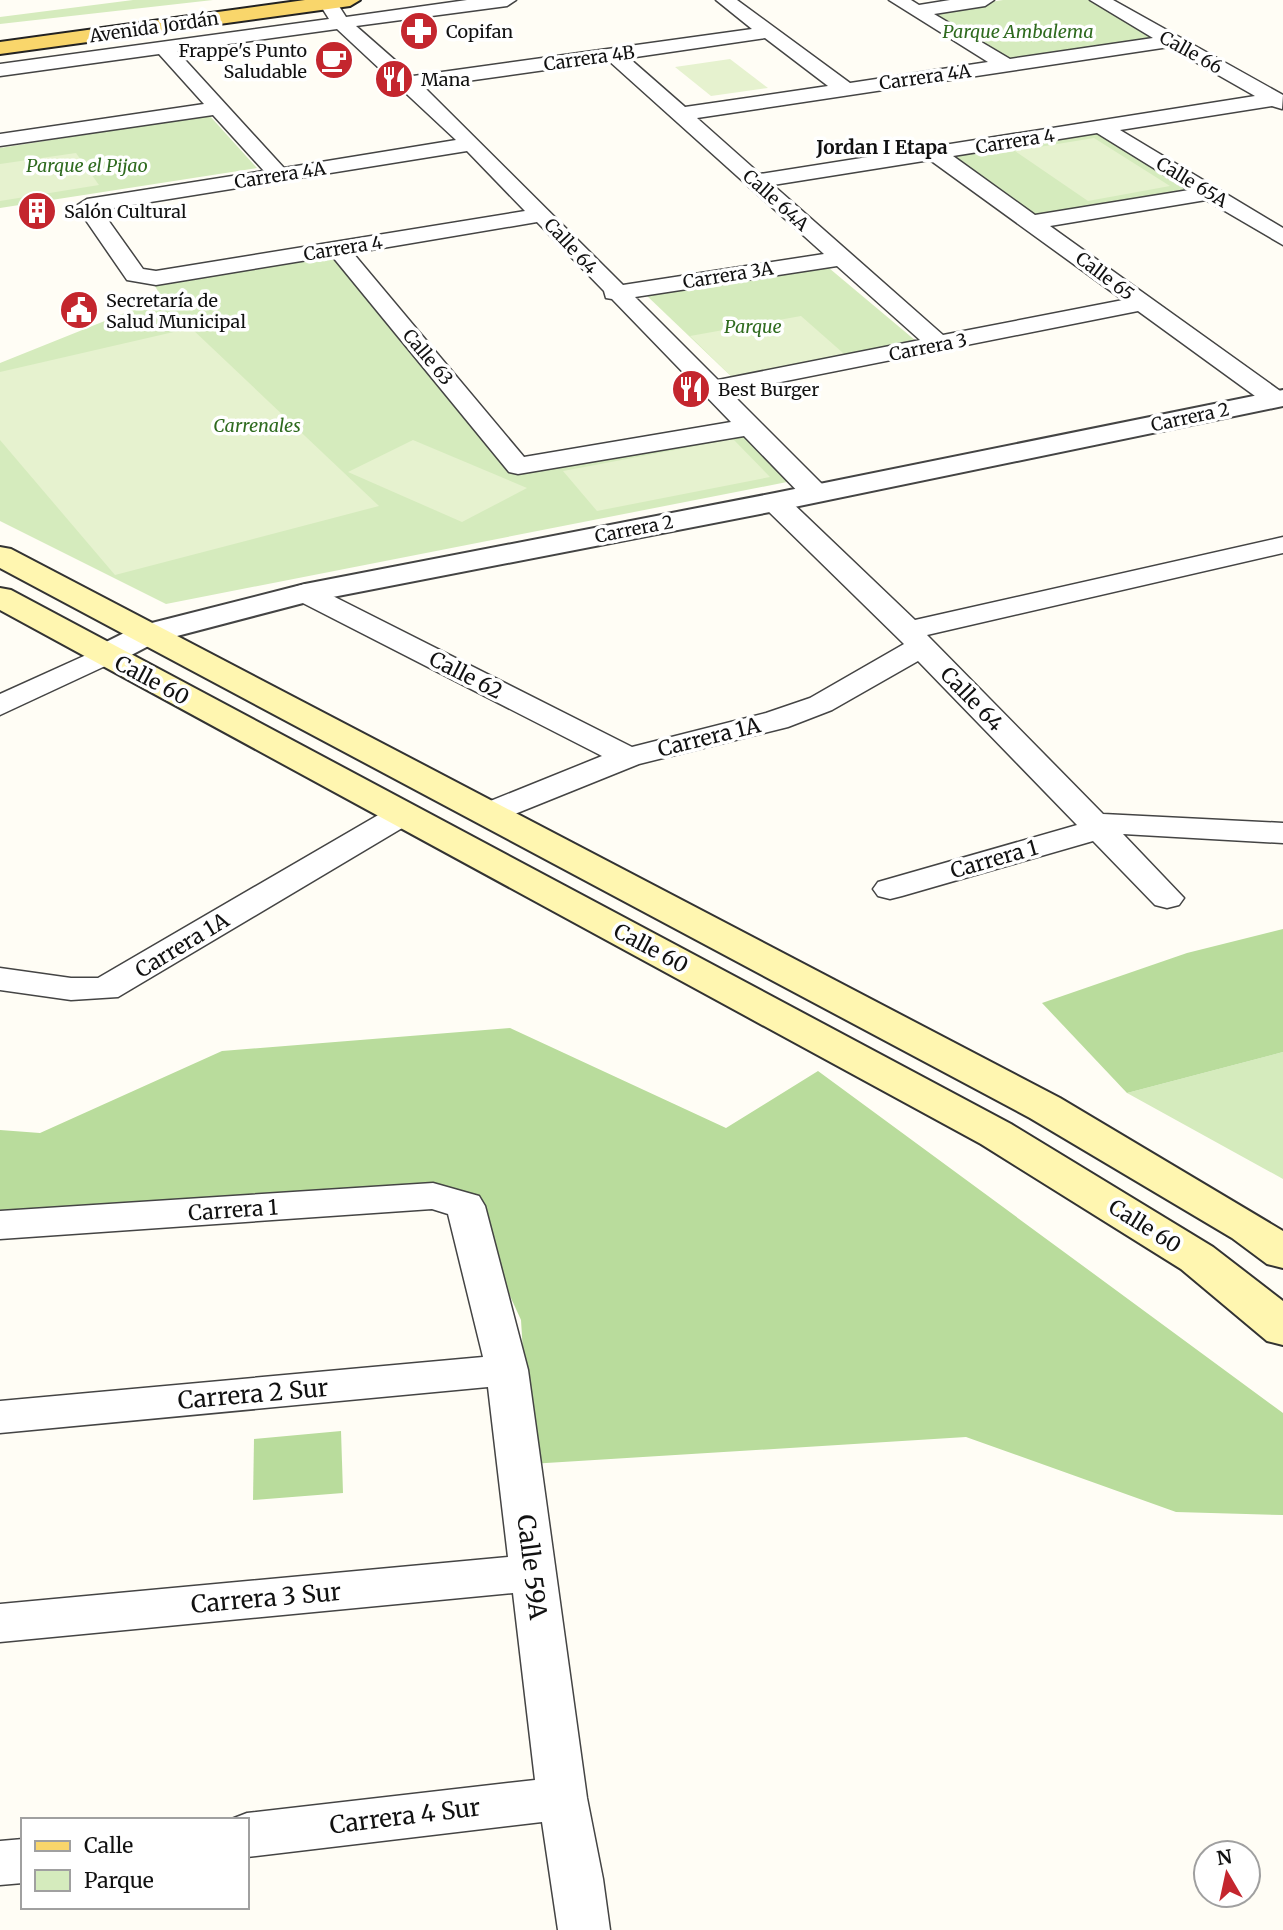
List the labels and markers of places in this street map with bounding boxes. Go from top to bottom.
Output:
pharmacy icon: Copifan [398,10,440,52]
place label: Copifan [446,20,513,43]
place label: Frappe's Punto Saludable [178,39,307,83]
cafe icon: Frappe's Punto Saludable [313,39,355,81]
restaurant icon: Mana [373,58,415,100]
place label: Mana [421,68,470,91]
building icon: Salón Cultural [16,190,58,232]
place label: Salón Cultural [64,200,187,223]
public building icon: Secretaría de Salud Municipal [58,289,100,331]
place label: Secretaría de Salud Municipal [106,289,246,333]
restaurant icon: Best Burger [670,368,712,410]
place label: Best Burger [718,378,819,401]

